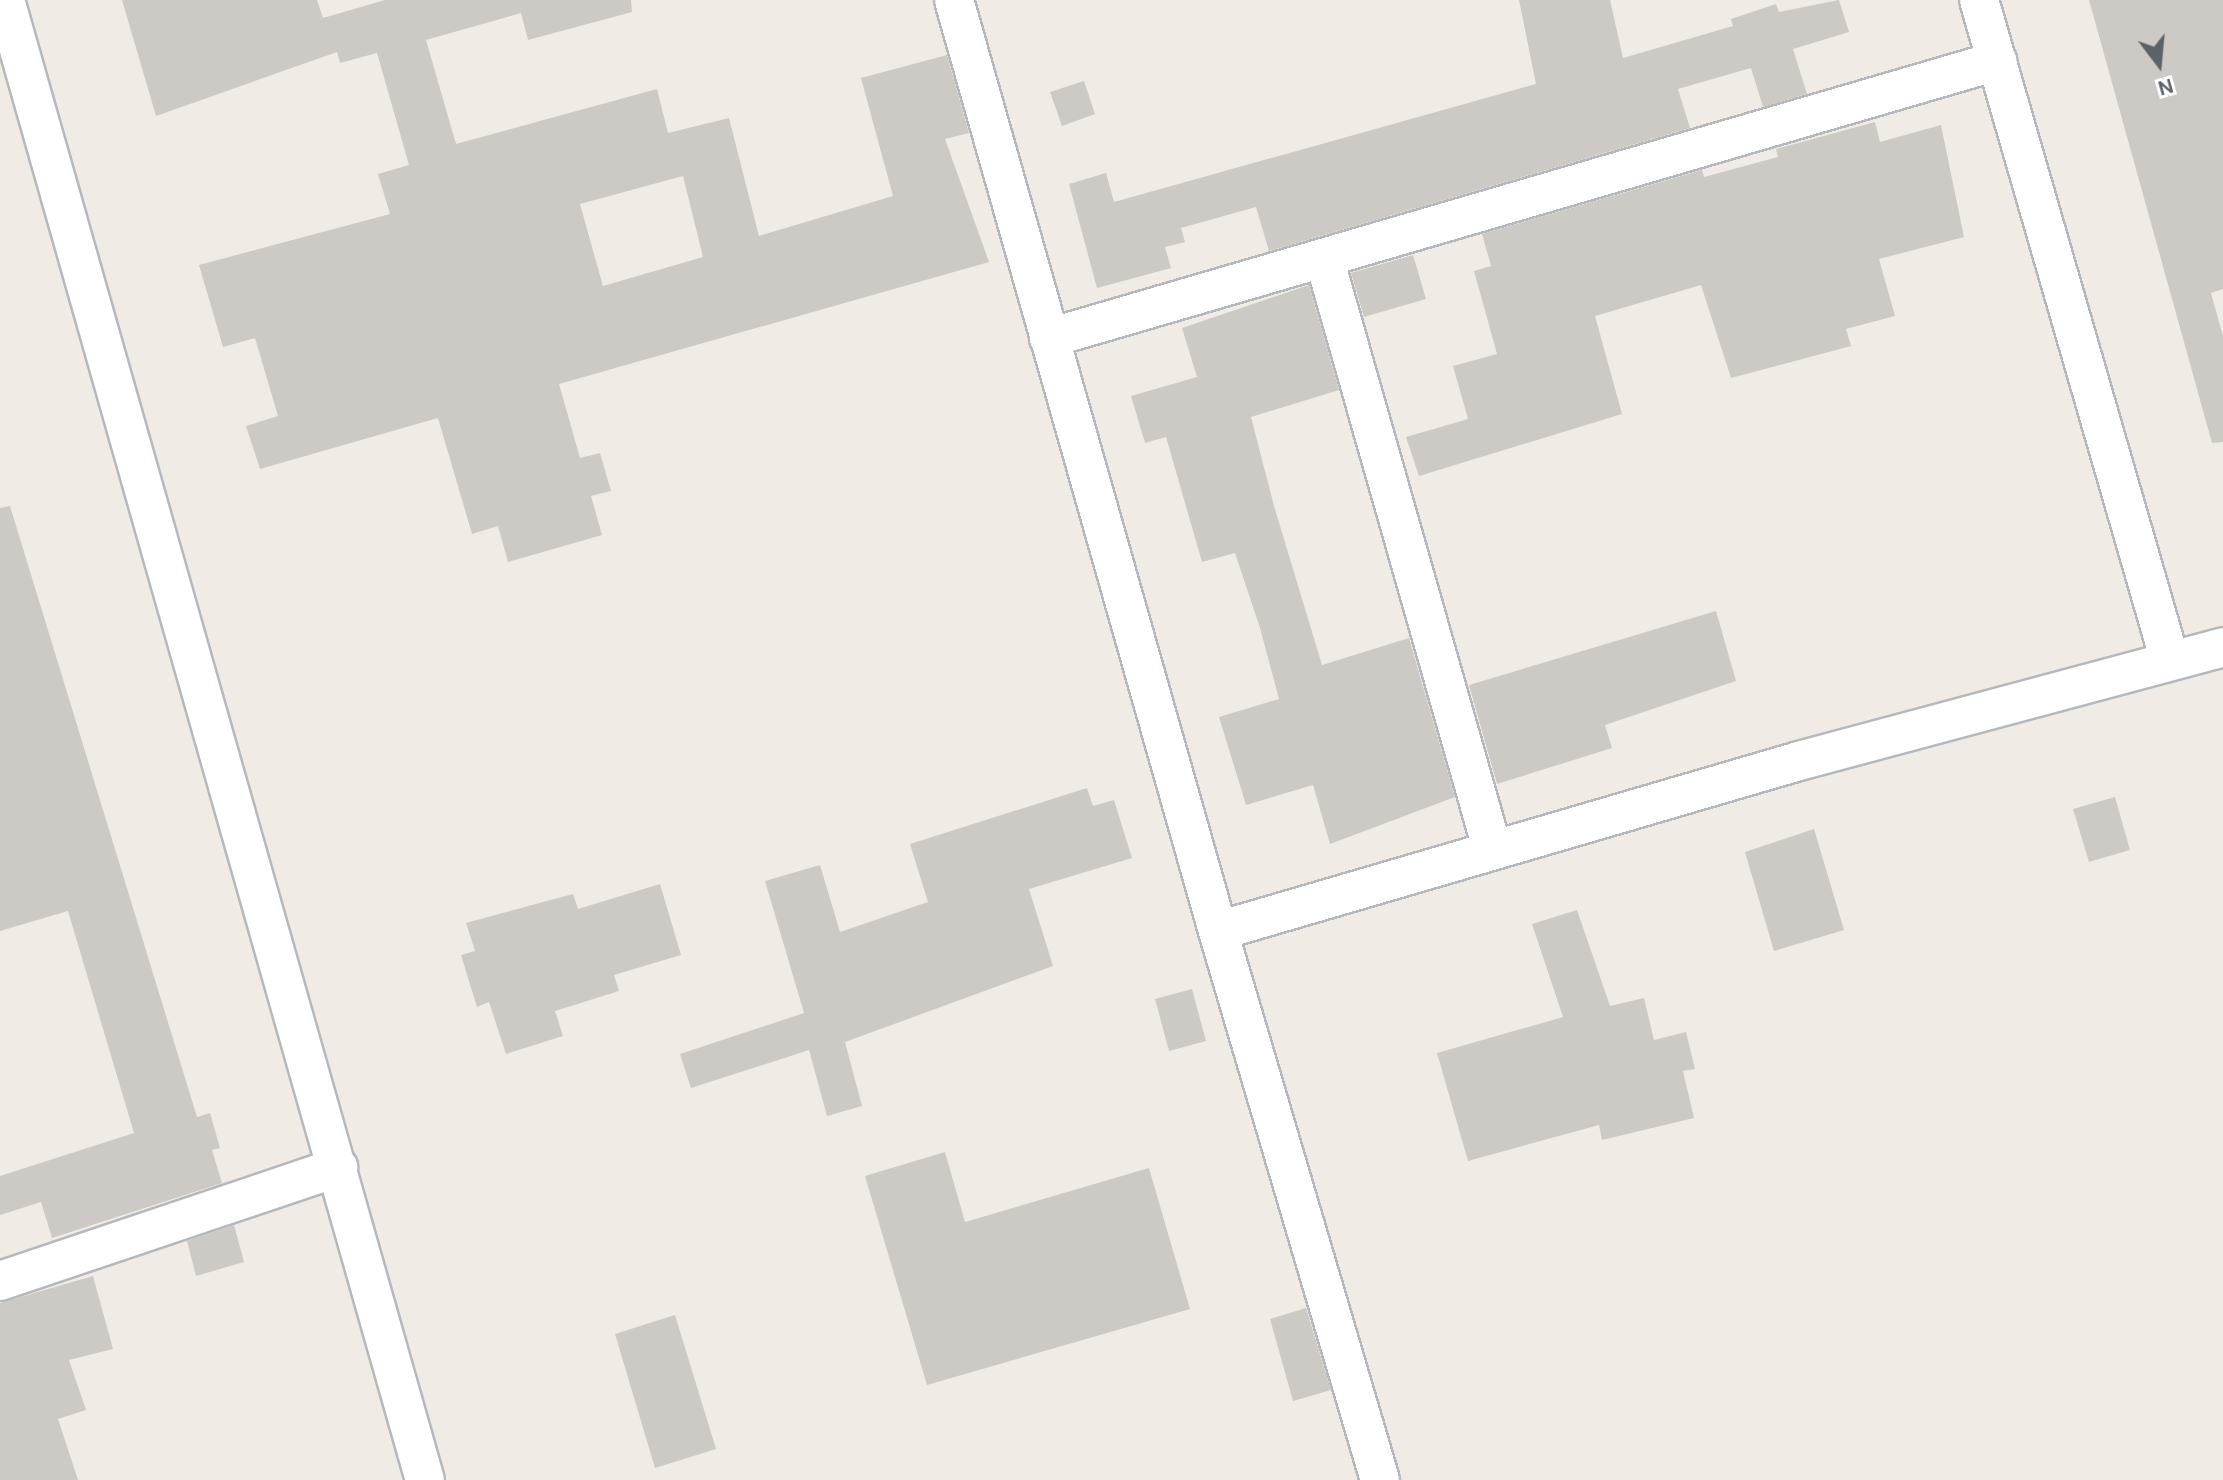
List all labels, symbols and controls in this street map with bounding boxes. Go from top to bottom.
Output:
north arrow [2119,24,2199,104]
text: N [2154,72,2177,102]

